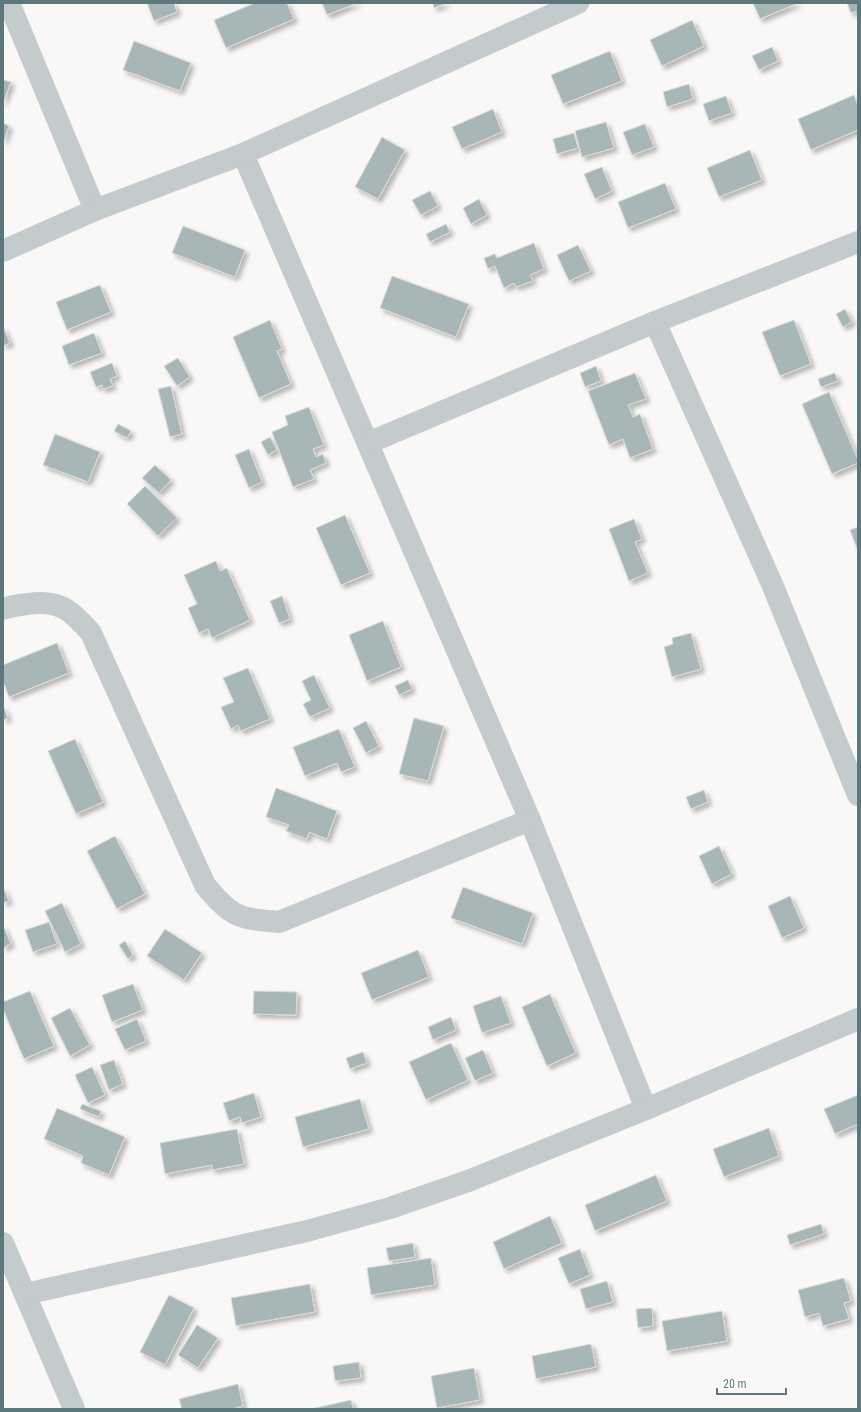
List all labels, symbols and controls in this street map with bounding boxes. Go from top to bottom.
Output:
scale bar [717,1370,786,1396]
text: 20 m [723,1377,747,1391]

